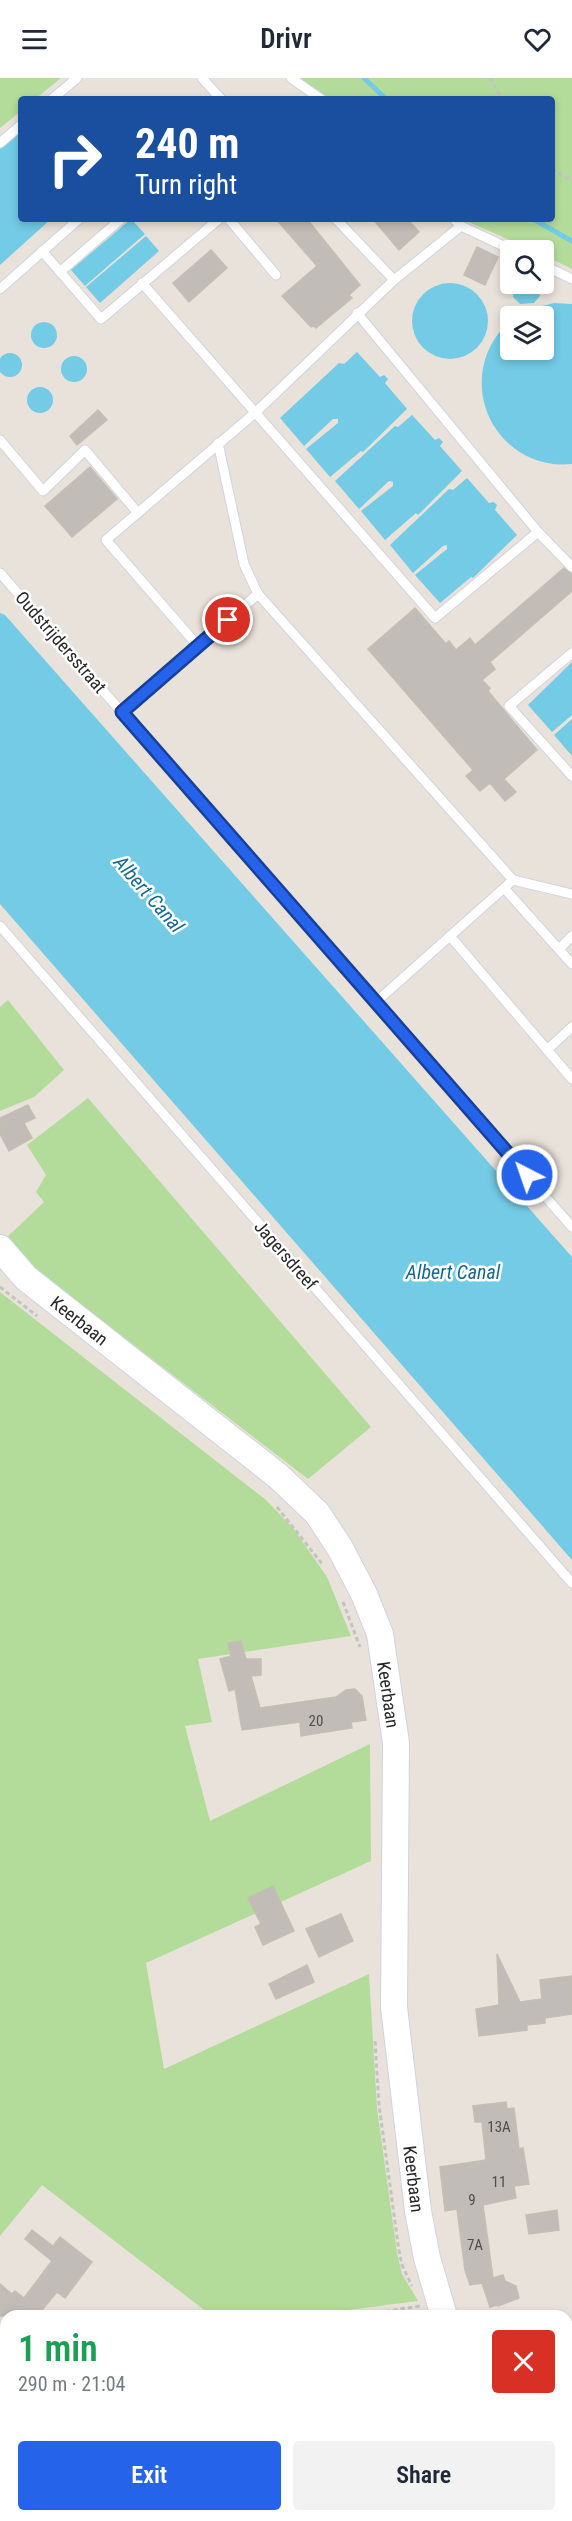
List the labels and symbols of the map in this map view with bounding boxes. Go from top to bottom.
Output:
street label: Oudstrijdersstraat [11,587,111,697]
pin [202,594,253,645]
water label: Albert Canal [108,850,189,938]
position arrow [495,1143,559,1207]
street label: Jagersdreef [250,1216,322,1294]
water label: Albert Canal [405,1260,501,1284]
street label: Keerbaan [47,1291,112,1349]
street label: Keerbaan [374,1660,404,1729]
house number: 20 [309,1712,323,1730]
house number: 13A [487,2118,511,2136]
street label: Keerbaan [400,2144,429,2213]
house number: 11 [492,2173,506,2191]
house number: 9 [468,2191,476,2209]
house number: 7A [467,2236,483,2254]

